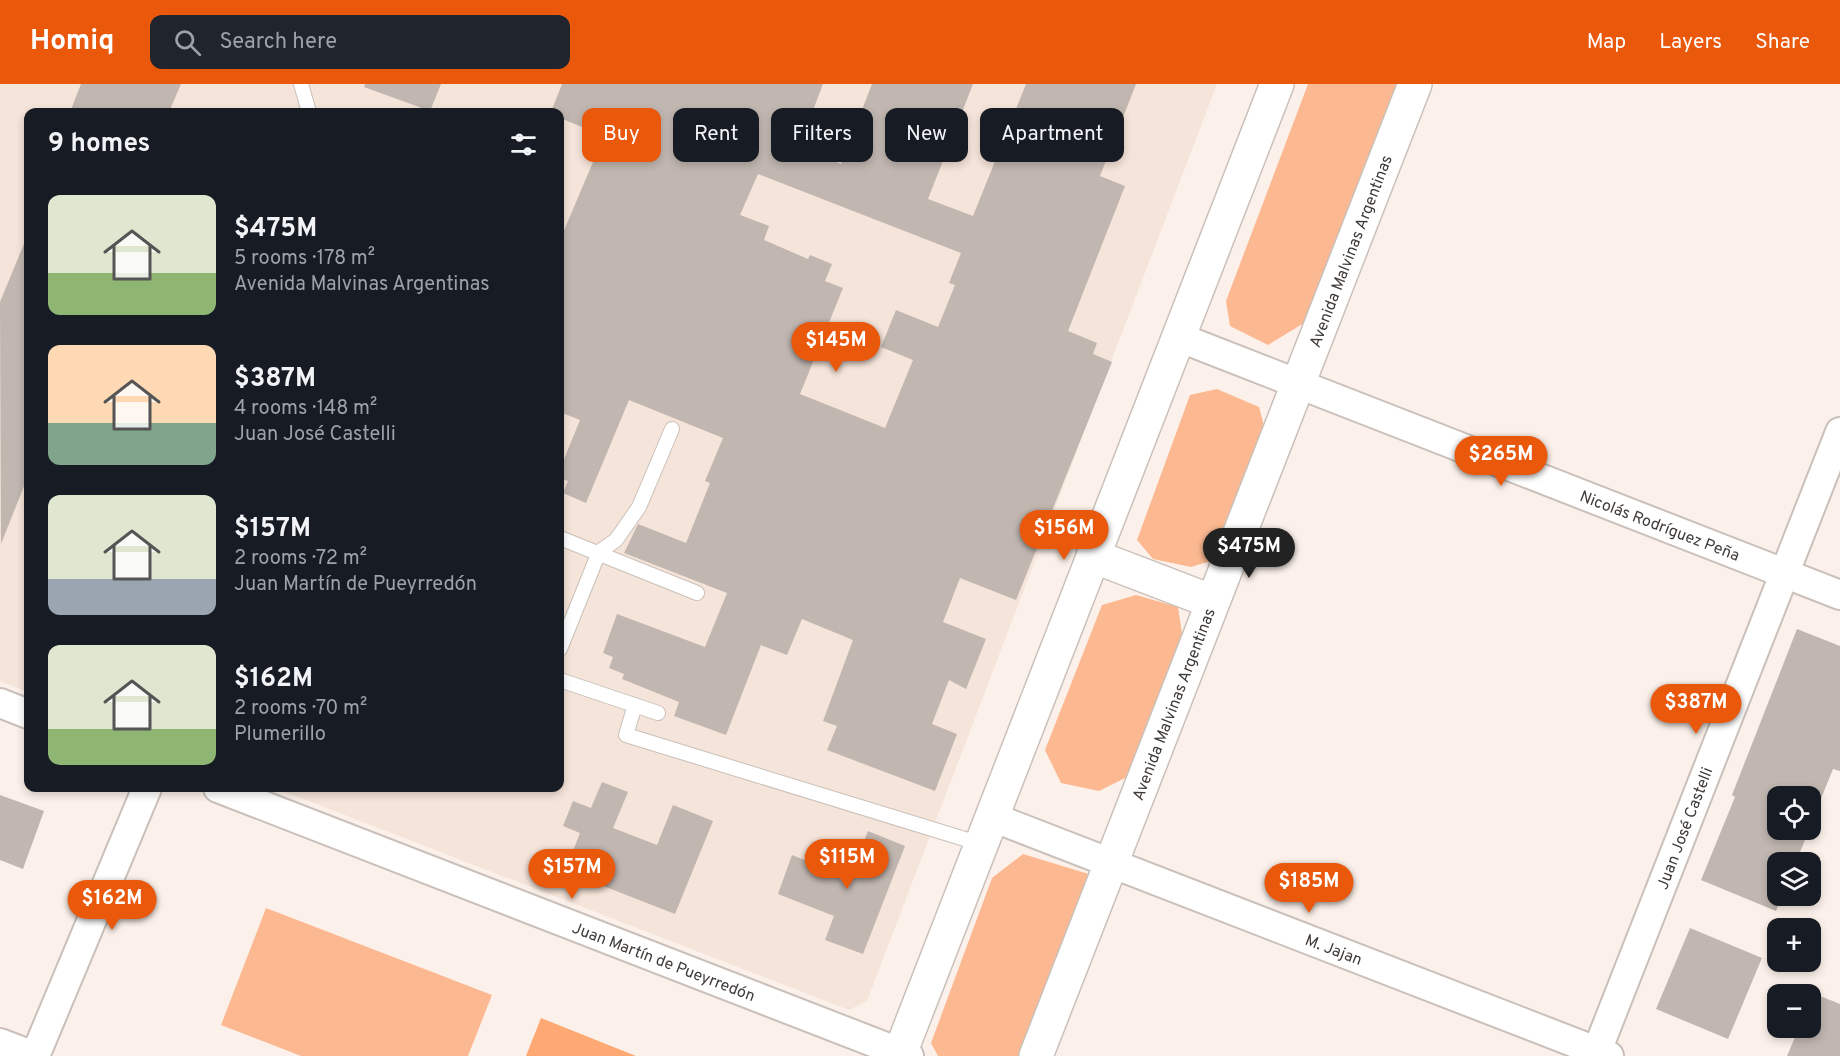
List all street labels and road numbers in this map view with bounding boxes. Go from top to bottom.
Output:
street label: Avenida Malvinas Argentinas [1306,153,1398,351]
street label: Nicolás Rodríguez Peña [1577,487,1742,567]
street label: Avenida Malvinas Argentinas [1129,606,1221,804]
street label: Juan José Castelli [1653,765,1718,893]
street label: Juan Martín de Pueyrredón [569,919,758,1007]
street label: M. Jajan [1302,931,1365,971]

